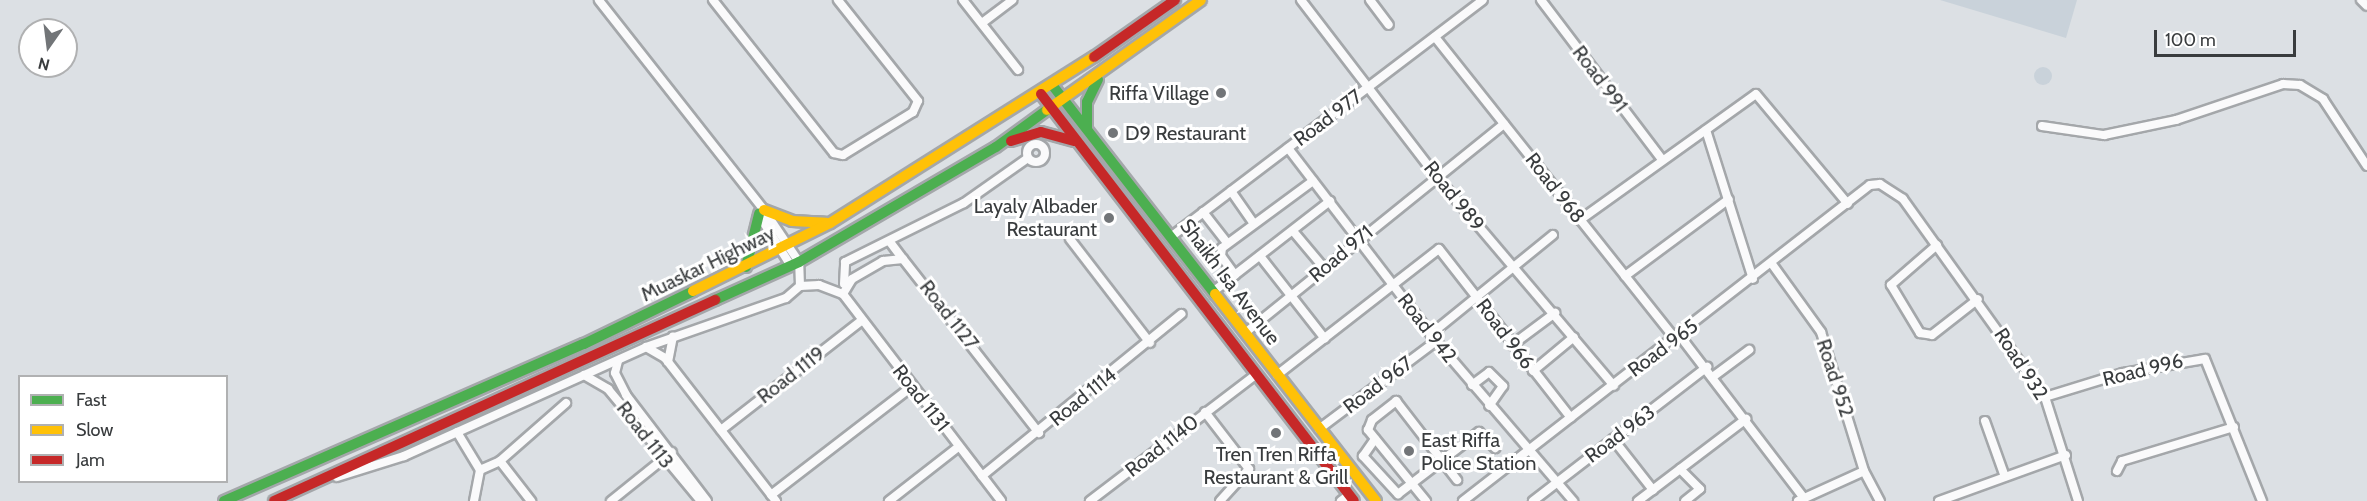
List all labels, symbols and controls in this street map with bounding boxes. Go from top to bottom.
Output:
north arrow [18,18,78,78]
scale bar [2157,18,2300,56]
text: 100 m [2165,29,2216,51]
street label: Road 991 [1567,41,1633,117]
text: N [36,53,52,75]
place label: Riffa Village [1109,81,1209,105]
street label: Road 977 [1289,85,1367,151]
marker: Riffa Village [1214,86,1228,100]
place label: D9 Restaurant [1125,121,1246,145]
marker: D9 Restaurant [1106,126,1120,140]
street label: Road 968 [1520,148,1590,228]
street label: Road 989 [1419,156,1489,236]
place label: Layaly Albader Restaurant [974,195,1097,242]
marker: Layaly Albader Restaurant [1102,211,1116,225]
street label: Shaikh Isa Avenue [1175,214,1285,350]
street label: Road 971 [1304,220,1378,288]
street label: Muaskar Highway [637,221,779,307]
street label: Road 1127 [914,276,984,354]
street label: Road 942 [1393,289,1461,367]
street label: Road 966 [1471,294,1539,374]
street label: Road 965 [1623,314,1703,382]
street label: Road 932 [1989,324,2053,404]
street label: Road 952 [1811,336,1859,420]
street label: Road 1119 [753,341,829,409]
street label: Road 996 [2100,348,2186,392]
street label: Road 967 [1339,351,1417,419]
street label: Road 1131 [887,360,955,436]
street label: Road 1114 [1045,363,1121,431]
legend [18,375,228,483]
text: Fast [76,389,107,411]
street label: Road 1113 [611,397,679,473]
street label: Road 963 [1580,400,1660,468]
street label: Road 1140 [1121,410,1203,482]
text: Slow [76,419,113,441]
marker: Tren Tren Riffa Restaurant & Grill [1269,426,1283,440]
place label: East Riffa Police Station [1421,428,1536,475]
place label: Tren Tren Riffa Restaurant & Grill [1203,442,1349,489]
marker: East Riffa Police Station [1402,444,1416,458]
text: Jam [76,449,105,471]

